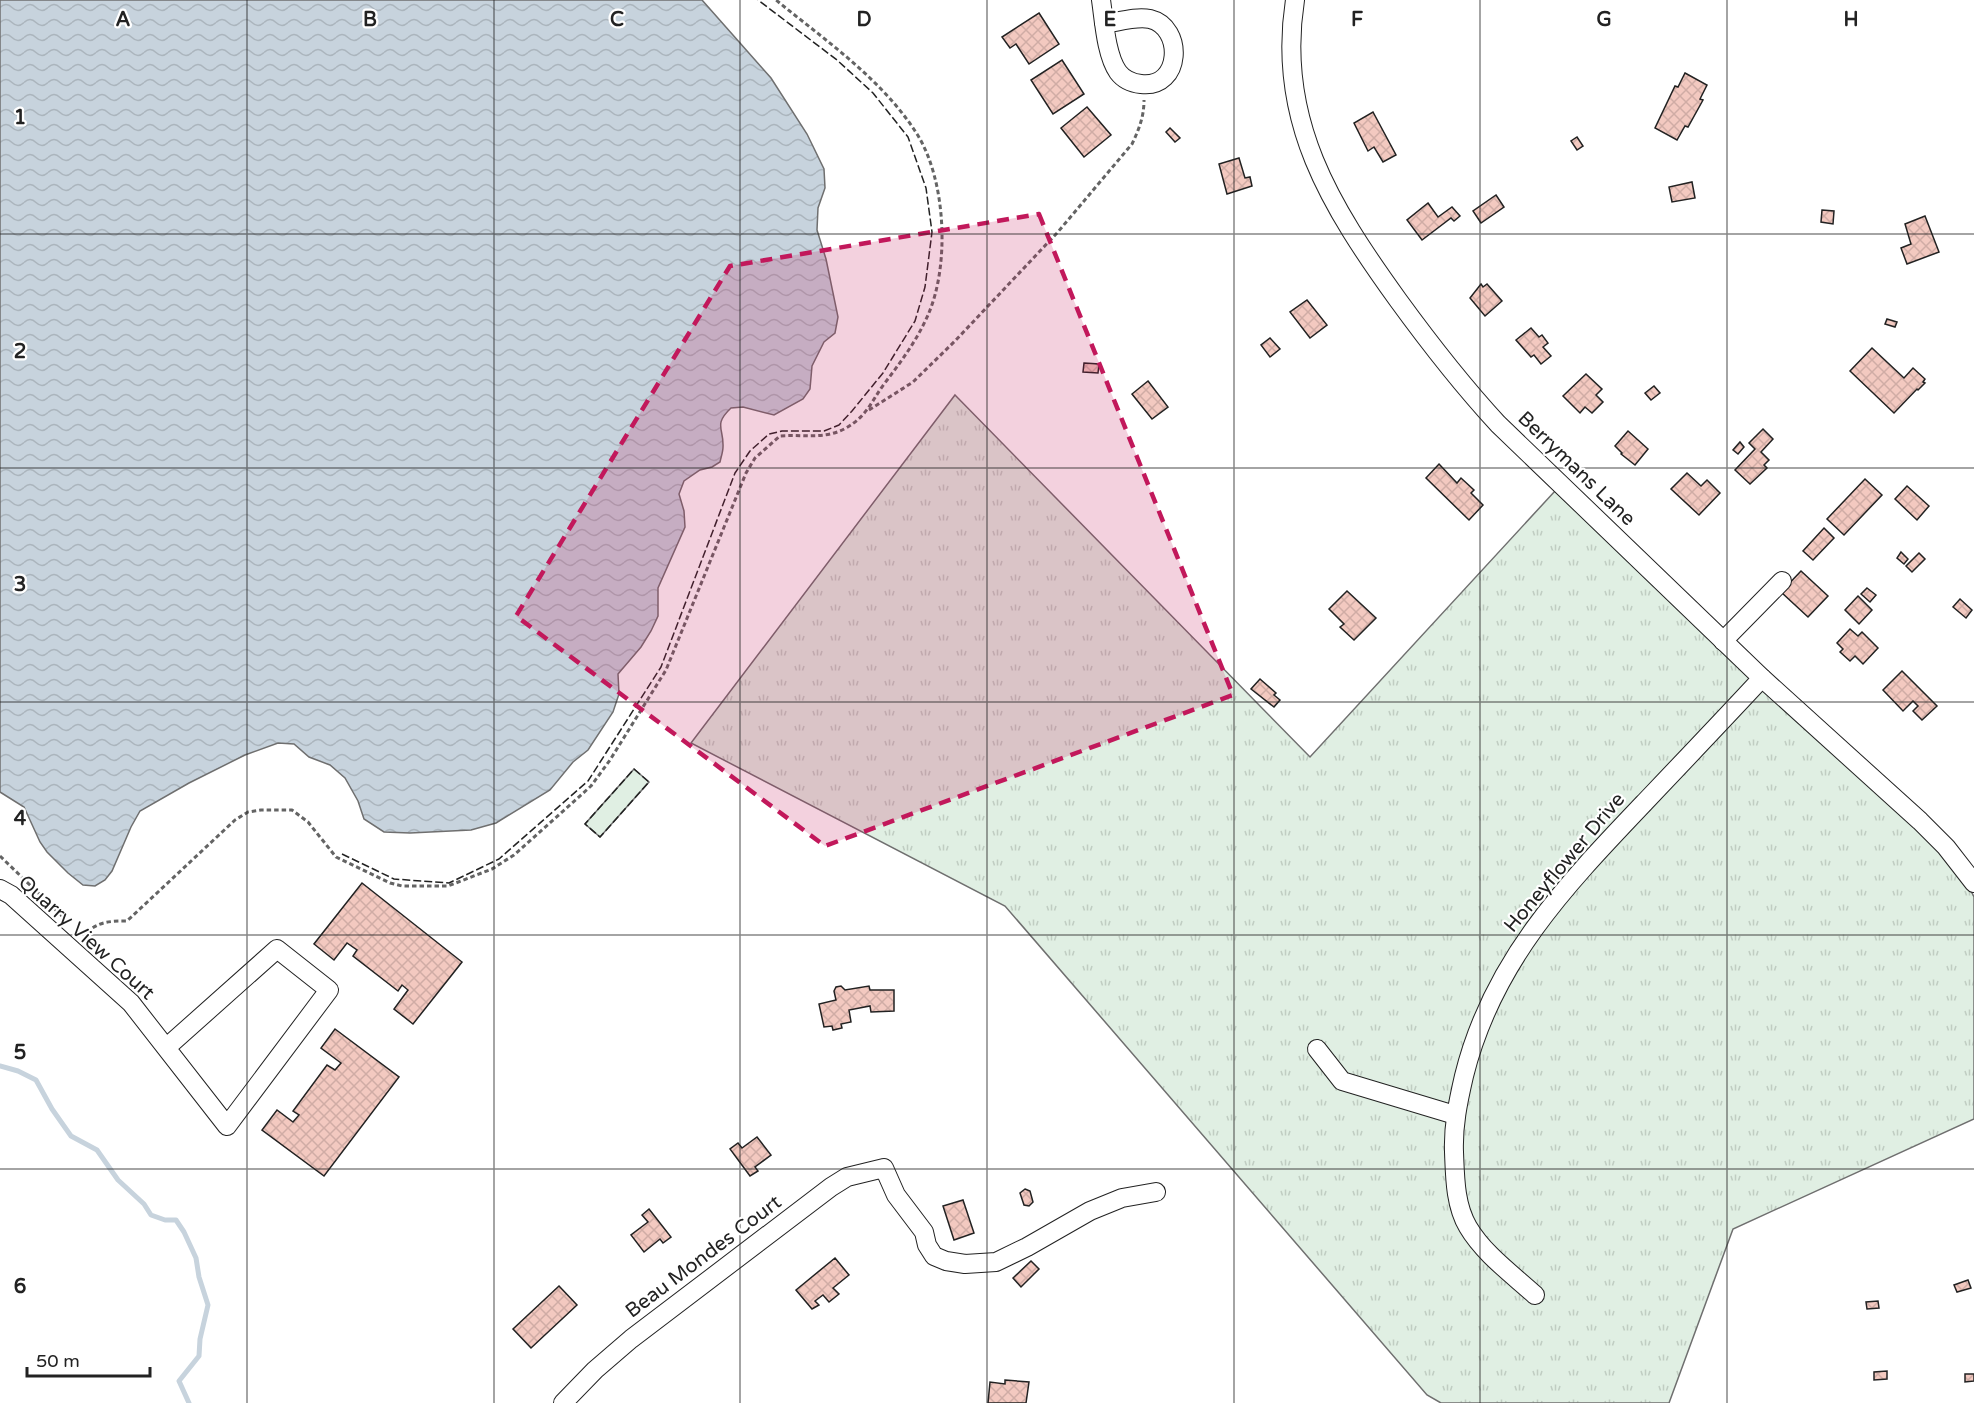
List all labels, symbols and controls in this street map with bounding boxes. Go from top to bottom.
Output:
text: A [116,8,131,32]
text: B [363,8,377,32]
text: C [610,8,624,32]
text: D [856,8,872,32]
text: E [1104,8,1117,32]
text: F [1351,8,1363,32]
text: G [1596,8,1612,32]
text: H [1843,8,1859,32]
text: 1 [14,106,26,130]
text: 2 [14,340,26,364]
street label: Berrymans Lane [1513,407,1640,531]
text: 3 [14,573,26,597]
street label: Honeyflower Drive [1499,788,1630,937]
text: 4 [14,807,27,831]
street label: Quarry View Court [13,870,160,1005]
text: 5 [14,1041,26,1065]
street label: Beau Mondes Court [621,1190,787,1323]
text: 6 [14,1275,26,1299]
scale bar [27,1340,150,1378]
text: 50 m [36,1350,80,1372]

